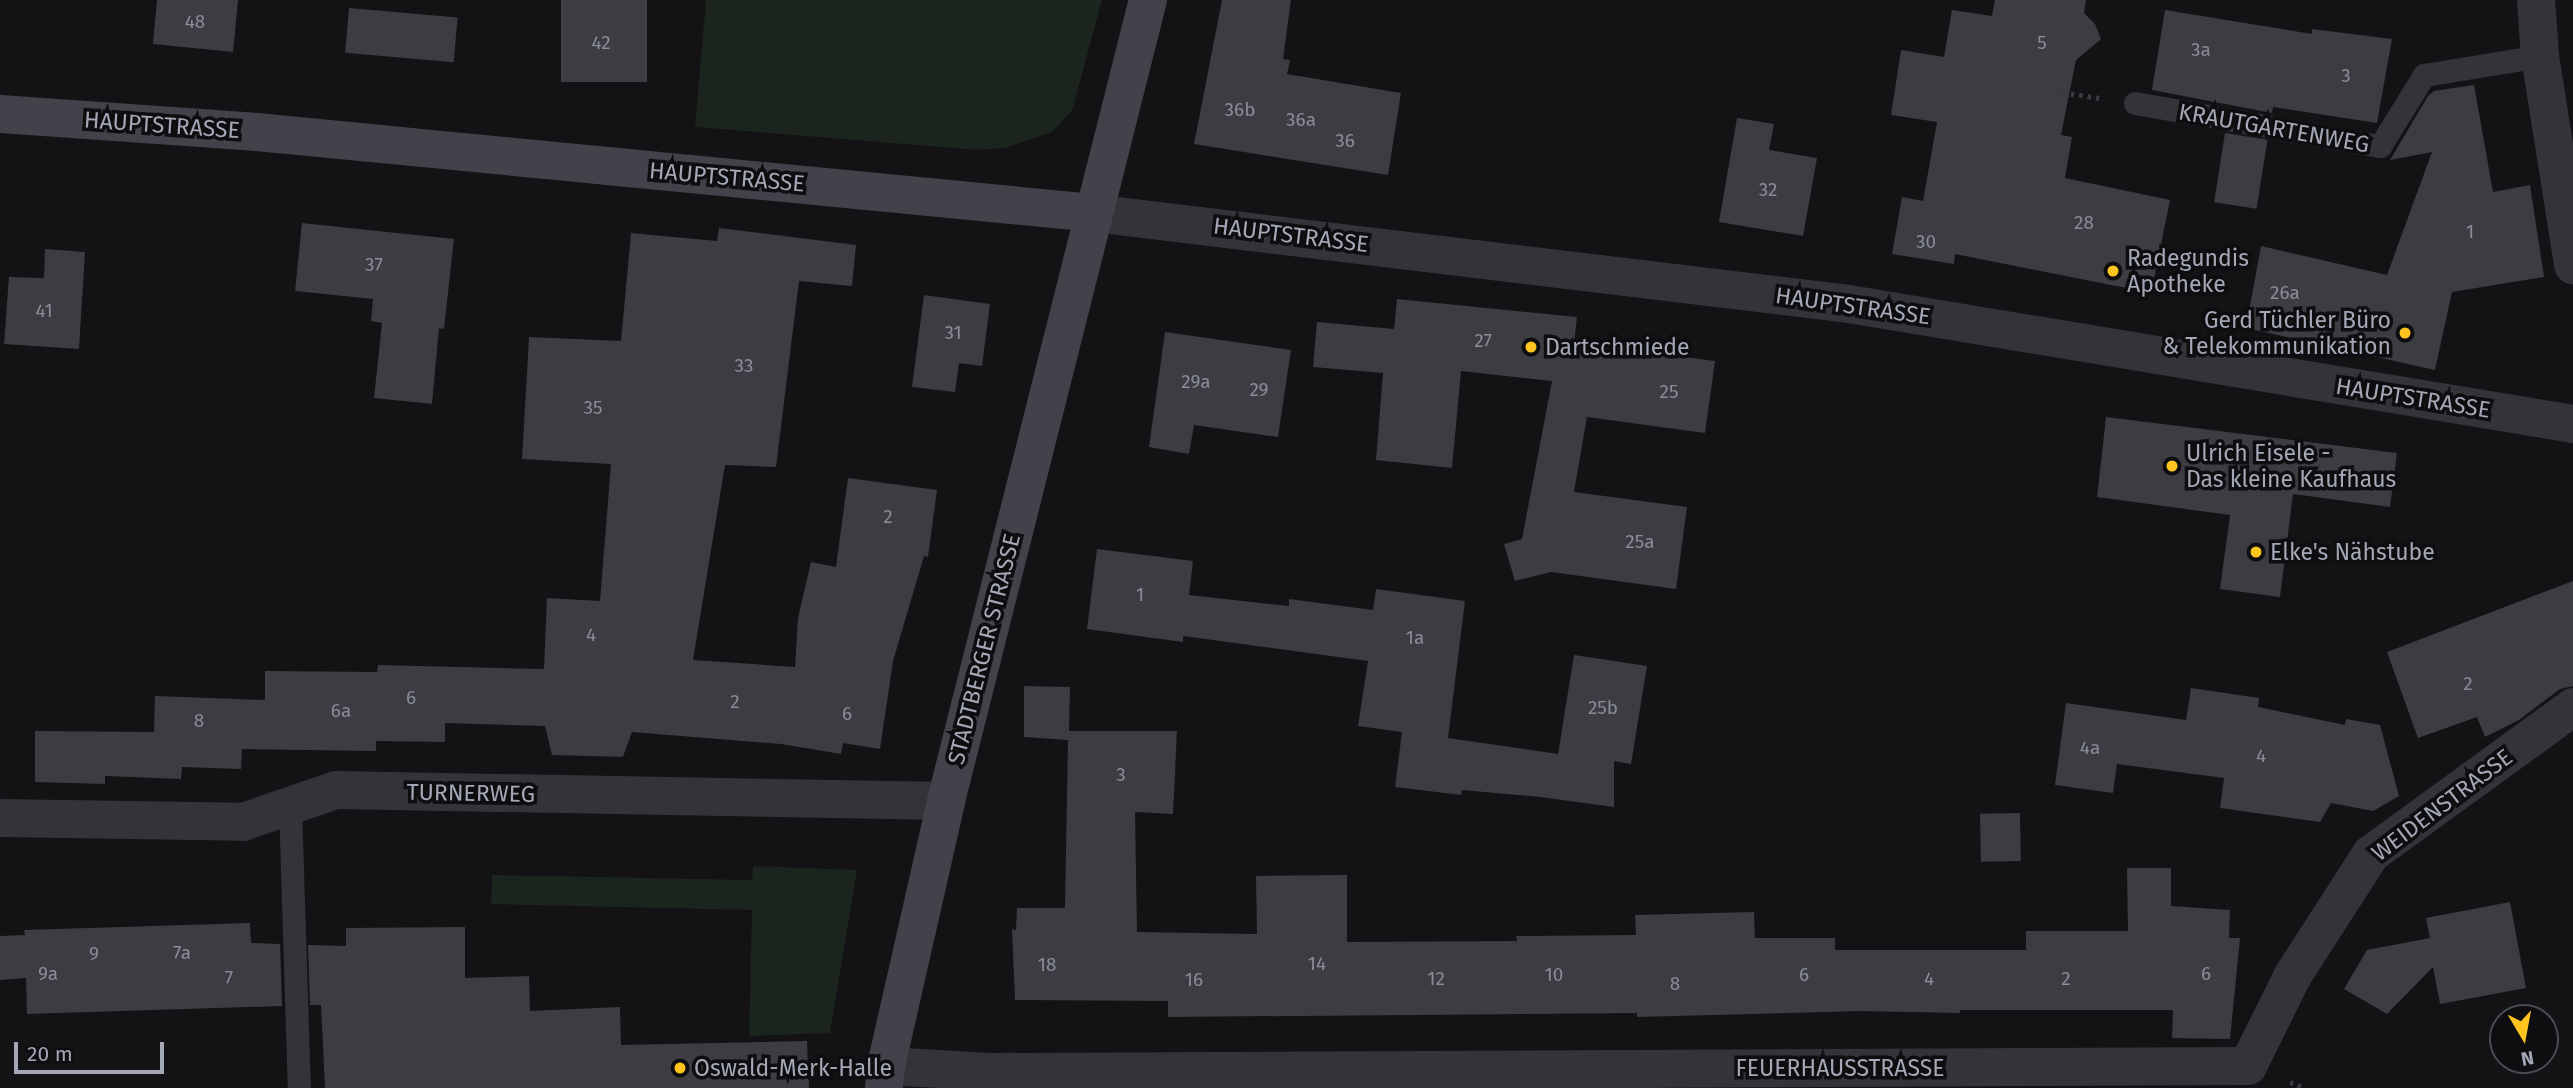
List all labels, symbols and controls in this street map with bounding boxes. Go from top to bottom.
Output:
house number: 48 [185,11,205,33]
house number: 42 [591,32,611,54]
house number: 5 [2037,32,2047,54]
house number: 3a [2191,39,2211,61]
house number: 3 [2341,65,2351,87]
street label: KRAUTGARTENWEG [2176,98,2372,158]
house number: 36b [1225,99,1255,121]
street label: HAUPTSTRASSE [83,106,241,144]
house number: 36a [1286,109,1316,131]
house number: 36 [1335,130,1355,152]
street label: HAUPTSTRASSE [648,156,806,198]
house number: 32 [1759,179,1777,201]
street label: HAUPTSTRASSE [1212,212,1370,258]
house number: 28 [2074,212,2094,234]
house number: 1 [2466,221,2474,243]
house number: 30 [1916,231,1936,253]
place label: Radegundis Apotheke [2127,244,2249,298]
house number: 37 [365,254,383,276]
marker: Radegundis Apotheke [2105,263,2121,279]
street label: HAUPTSTRASSE [1774,281,1932,331]
house number: 26a [2270,282,2300,304]
house number: 41 [35,300,53,322]
place label: Gerd Tüchler Büro & Telekommunikation [2162,306,2391,360]
house number: 31 [944,322,962,344]
marker: Gerd Tüchler Büro & Telekommunikation [2397,325,2413,341]
house number: 27 [1474,330,1492,352]
place label: Dartschmiede [1545,333,1690,361]
marker: Dartschmiede [1523,339,1539,355]
house number: 33 [735,355,753,377]
house number: 29a [1181,371,1211,393]
street label: HAUPTSTRASSE [2334,372,2492,424]
house number: 29 [1249,379,1269,401]
house number: 25 [1660,381,1678,403]
house number: 35 [584,397,602,419]
place label: Ulrich Eisele - Das kleine Kaufhaus [2186,439,2396,493]
marker: Ulrich Eisele - Das kleine Kaufhaus [2164,458,2180,474]
house number: 2 [883,506,893,528]
street label: STADTBERGER STRASSE [942,531,1026,767]
house number: 25a [1625,531,1655,553]
place label: Elke's Nähstube [2270,538,2435,566]
marker: Elke's Nähstube [2248,544,2264,560]
house number: 1 [1136,584,1144,606]
house number: 4 [586,624,596,646]
house number: 1a [1406,627,1424,649]
house number: 2 [2463,673,2473,695]
house number: 6 [406,687,416,709]
house number: 2 [730,691,740,713]
house number: 25b [1588,697,1618,719]
house number: 6a [331,700,351,722]
house number: 6 [842,703,852,725]
house number: 8 [194,710,204,732]
house number: 4a [2080,737,2100,759]
street label: WEIDENSTRASSE [2366,743,2518,867]
house number: 4 [2256,745,2266,767]
house number: 3 [1116,764,1126,786]
street label: TURNERWEG [407,778,535,808]
house number: 7a [173,942,191,964]
house number: 9 [89,943,99,965]
house number: 14 [1308,953,1326,975]
house number: 18 [1038,954,1056,976]
house number: 9a [38,963,58,985]
house number: 6 [2201,963,2211,985]
house number: 10 [1545,964,1563,986]
house number: 6 [1799,964,1809,986]
house number: 7 [225,967,233,989]
house number: 12 [1427,968,1445,990]
house number: 4 [1924,968,1934,990]
house number: 2 [2061,968,2071,990]
house number: 16 [1185,969,1203,991]
house number: 8 [1670,973,1680,995]
north arrow [2489,1004,2559,1074]
scale bar [18,1028,168,1072]
text: 20 m [27,1041,73,1067]
text: N [2519,1046,2536,1071]
place label: Oswald-Merk-Halle [694,1054,892,1082]
street label: FEUERHAUSSTRASSE [1735,1054,1945,1082]
marker: Oswald-Merk-Halle [672,1060,688,1076]

